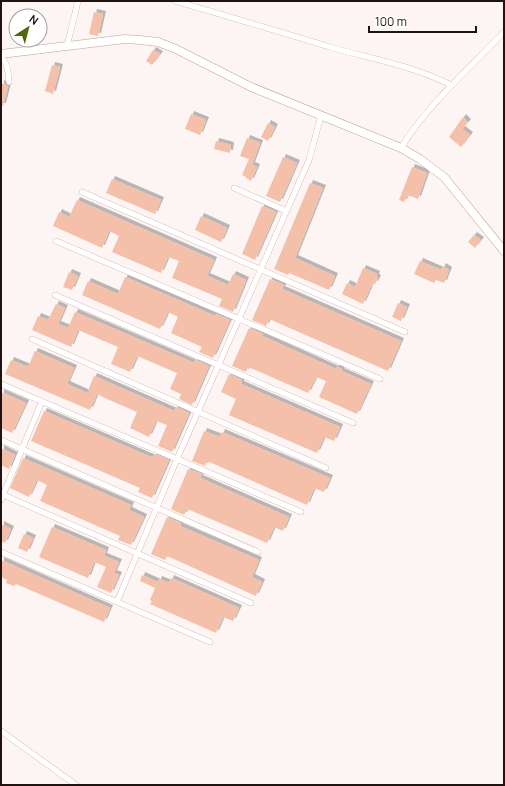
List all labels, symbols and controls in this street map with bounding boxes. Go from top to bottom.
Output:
north arrow [8,8,48,48]
scale bar [369,8,476,34]
text: N [27,11,42,28]
text: 100 m [375,13,407,30]

